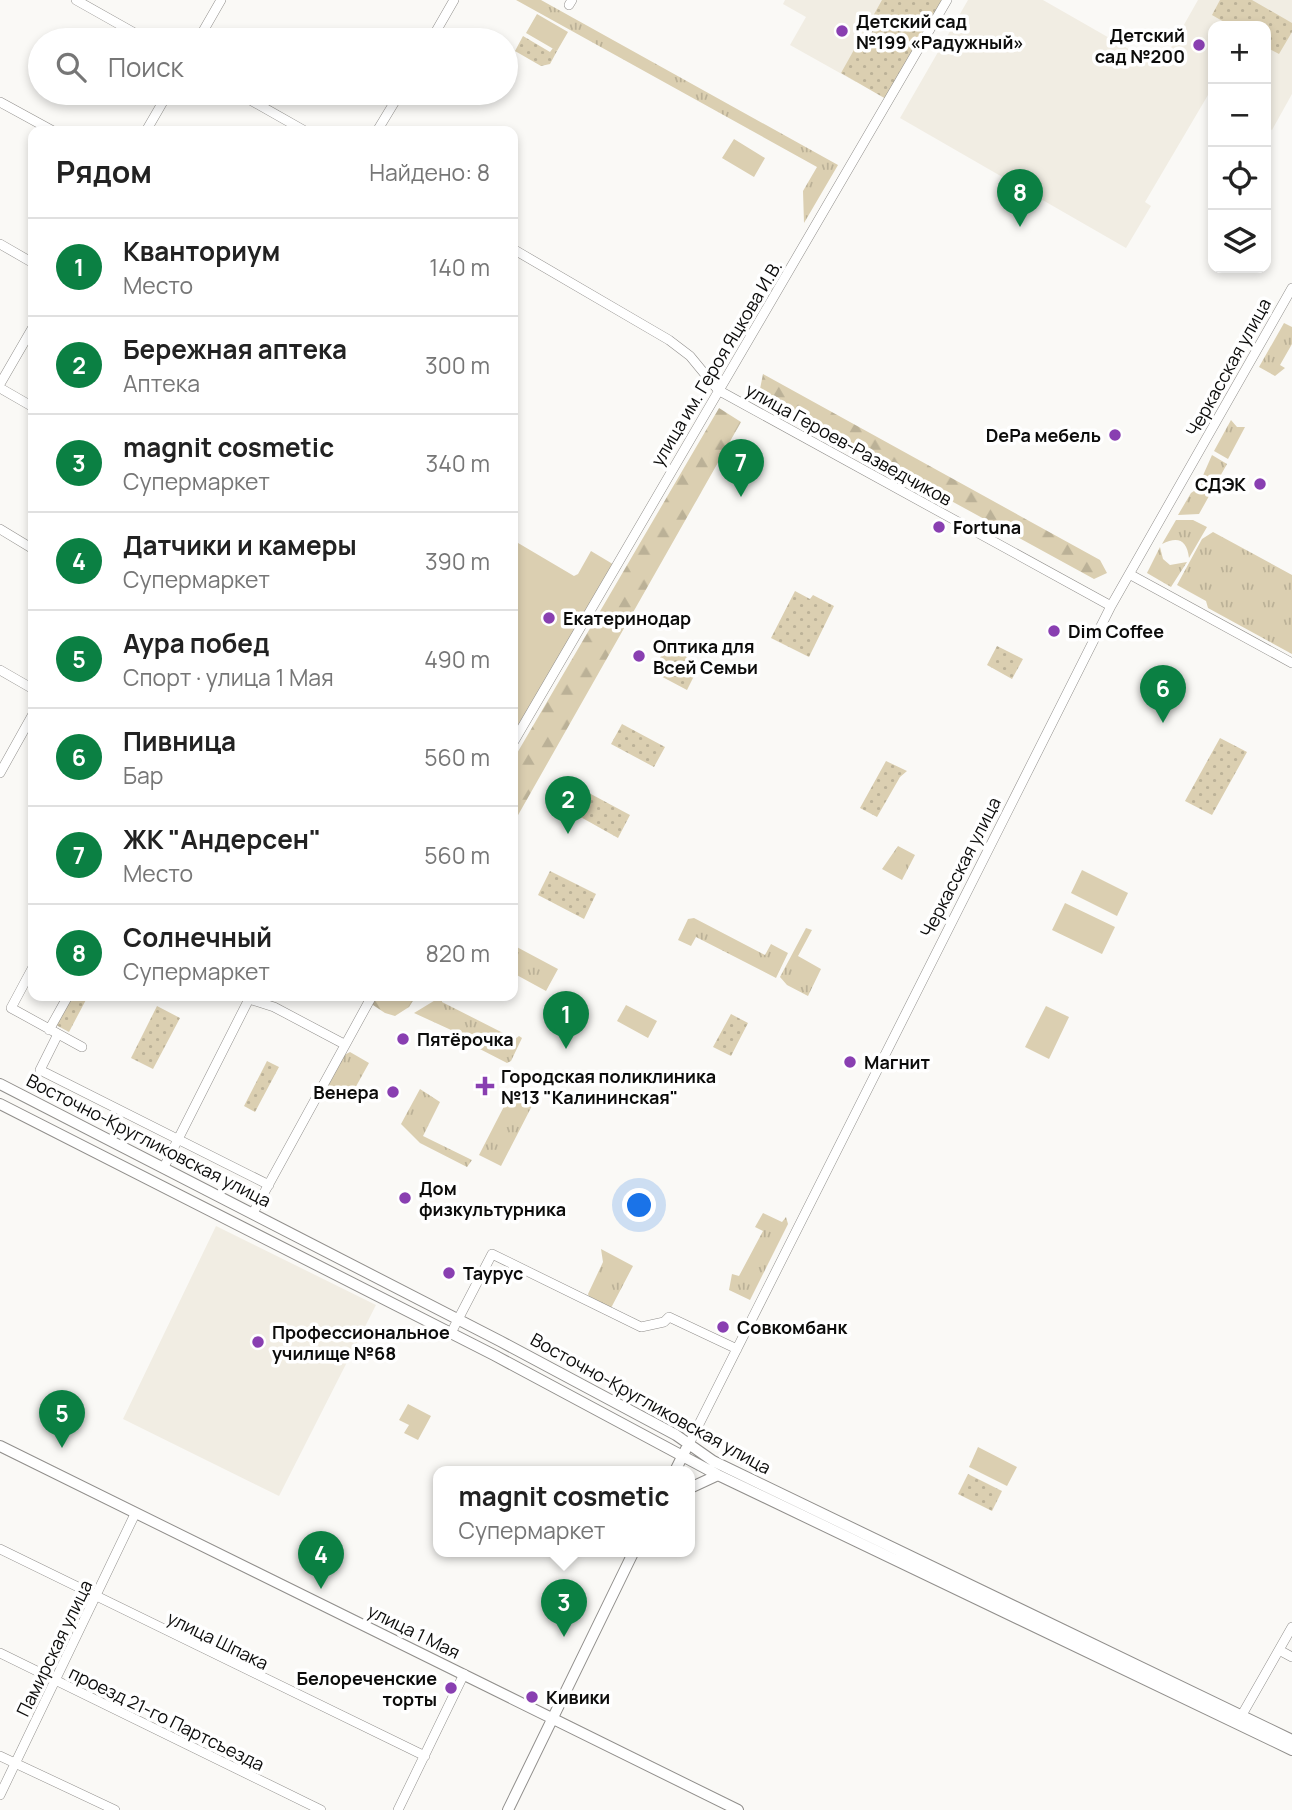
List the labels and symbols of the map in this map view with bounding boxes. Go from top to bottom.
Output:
place label: Детский сад №199 «Радужный» [856,9,1024,54]
marker: Детский сад №199 «Радужный» [834,23,850,39]
place label: Детский сад №200 [1095,23,1185,68]
marker: Детский сад №200 [1191,37,1207,53]
pin: 8 [997,169,1043,227]
street label: улица им. Героя Яцкова И.В. [645,256,787,470]
street label: Черкасская улица [1180,294,1276,440]
street label: улица Героев-Разведчиков [742,377,957,511]
place label: DePa мебель [986,423,1101,447]
marker: DePa мебель [1107,427,1123,443]
pin: 7 [718,439,764,497]
place label: СДЭК [1195,472,1246,496]
marker: СДЭК [1252,476,1268,492]
place label: Fortuna [953,515,1021,539]
marker: Fortuna [931,519,947,535]
place label: Екатеринодар [563,606,691,630]
marker: Екатеринодар [541,610,557,626]
place label: Dim Coffee [1068,619,1164,643]
marker: Dim Coffee [1046,623,1062,639]
place label: Оптика для Всей Семьи [653,634,758,679]
marker: Оптика для Всей Семьи [631,648,647,664]
pin: 6 [1140,665,1186,723]
pin: 2 [545,776,591,834]
street label: Черкасская улица [914,793,1006,941]
pin: 1 [543,991,589,1049]
place label: Пятёрочка [417,1027,514,1051]
marker: Пятёрочка [395,1031,411,1047]
place label: Магнит [864,1050,931,1074]
marker: Магнит [842,1054,858,1070]
place label: Городская поликлиника №13 "Калининская" [501,1064,716,1109]
street label: Восточно-Кругликовская улица [23,1068,275,1212]
marker: Городская поликлиника №13 "Калининская" [475,1076,495,1096]
place label: Венера [313,1080,379,1104]
marker: Венера [385,1084,401,1100]
place label: Дом физкультурника [419,1176,566,1221]
your location [622,1188,656,1222]
marker: Дом физкультурника [397,1190,413,1206]
place label: Таурус [463,1261,523,1285]
marker: Таурус [441,1265,457,1281]
place label: Совкомбанк [737,1315,848,1339]
marker: Совкомбанк [715,1319,731,1335]
place label: Профессиональное училище №68 [272,1320,450,1365]
street label: Восточно-Кругликовская улица [527,1327,775,1479]
marker: Профессиональное училище №68 [250,1334,266,1350]
pin: 5 [39,1390,85,1448]
pin: 4 [298,1531,344,1589]
street label: Памирская улица [11,1576,97,1720]
pin: 3 [541,1579,587,1637]
street label: улица 1 Мая [364,1598,464,1664]
street label: улица Шпака [163,1605,273,1675]
street label: проезд 21-го Партсъезда [65,1660,269,1776]
place label: Белореченские торты [297,1666,437,1711]
marker: Белореченские торты [443,1680,459,1696]
place label: Кивики [546,1685,610,1709]
marker: Кивики [524,1689,540,1705]

